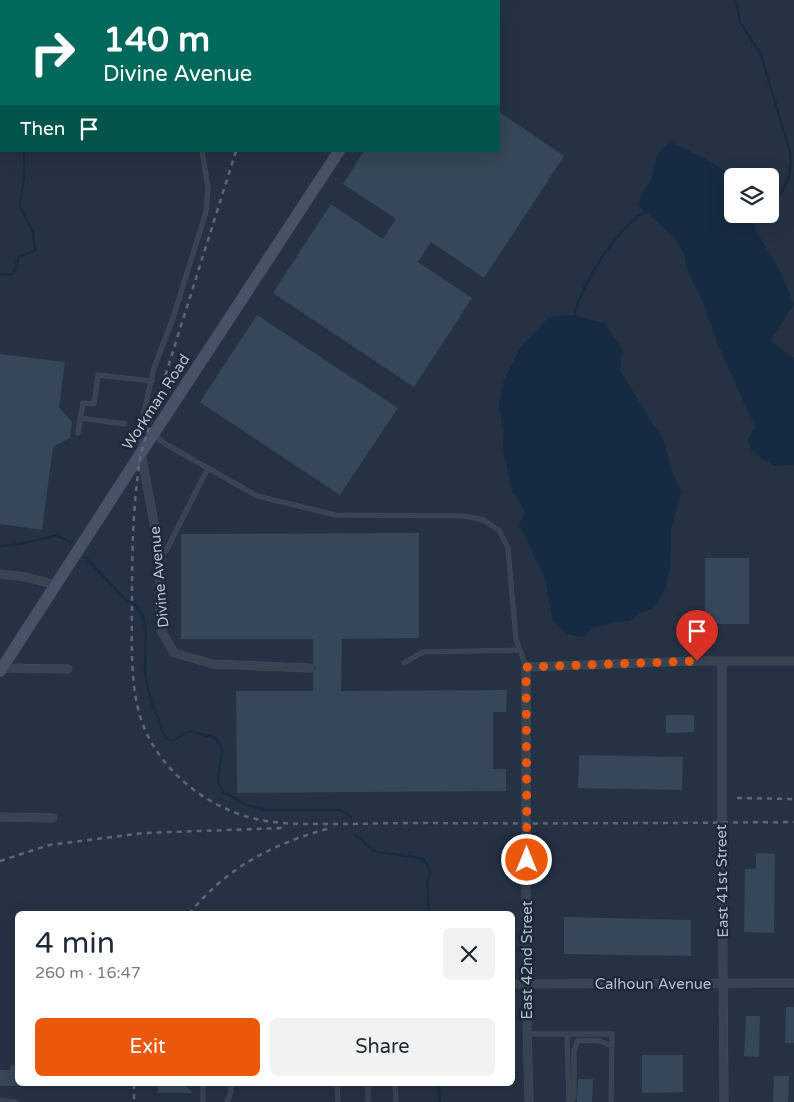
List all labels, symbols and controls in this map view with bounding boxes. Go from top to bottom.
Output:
text: 140 m [103,19,210,61]
icon: right [20,20,85,85]
text: Divine Avenue [103,61,252,87]
icon: arrive [75,115,103,143]
text: Then [20,118,65,140]
map controls [724,168,779,223]
button: layers [724,168,779,223]
street label: Workman Road [118,351,194,453]
street label: Divine Avenue [146,526,172,628]
pin [676,610,718,661]
icon: arrive [683,617,711,645]
street label: East 41st Street [712,824,732,938]
position arrow [500,833,552,885]
street label: East 42nd Street [518,900,536,1019]
text: 4 min [35,925,115,962]
button: close [443,928,495,980]
text: 260 m · 16:47 [35,963,141,983]
street label: Calhoun Avenue [595,975,711,993]
button: Exit [35,1018,260,1076]
button: Share [270,1018,495,1076]

